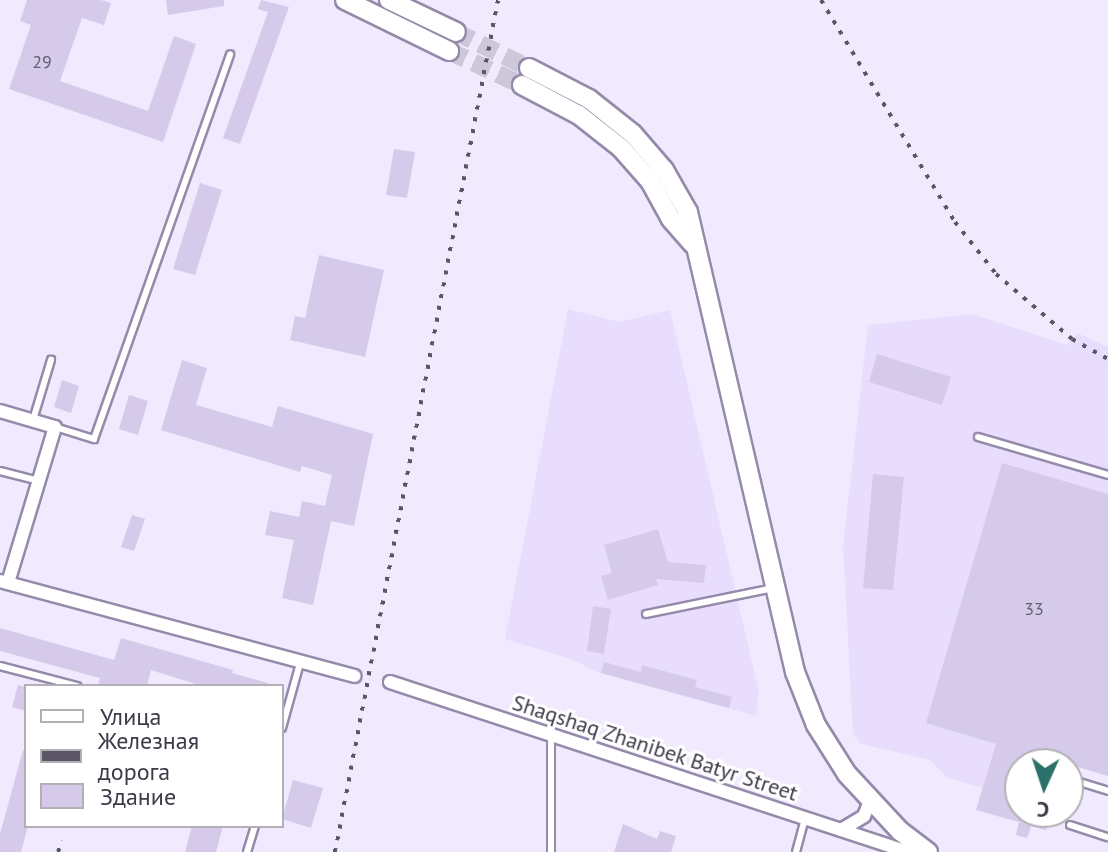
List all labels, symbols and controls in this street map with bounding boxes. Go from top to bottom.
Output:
house number: 29 [32,51,52,73]
house number: 33 [1024,598,1044,620]
legend [24,684,284,828]
street label: Shaqshaq Zhanibek Batyr Street [508,689,802,807]
text: Улица [100,701,161,732]
text: Железная дорога [98,725,199,787]
north arrow [1004,748,1084,828]
text: Здание [100,781,176,812]
text: С [1036,796,1050,824]

